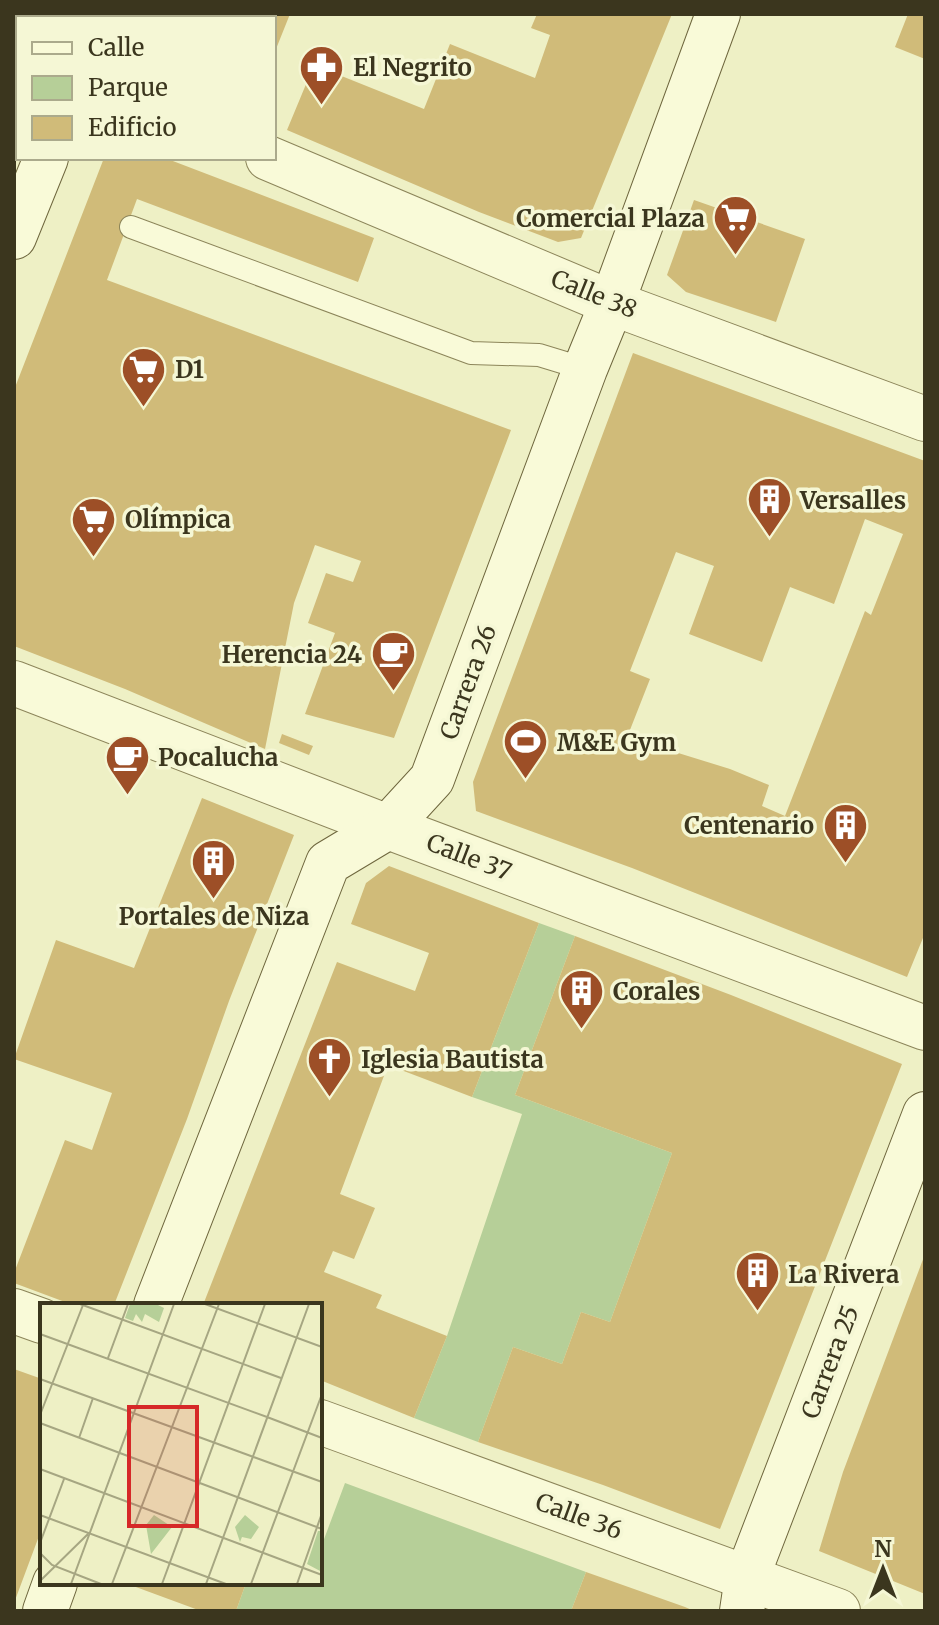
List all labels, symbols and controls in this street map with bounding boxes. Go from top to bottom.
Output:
legend [16,16,276,160]
text: Calle [88,32,144,63]
pharmacy icon: El Negrito [298,43,346,106]
place label: El Negrito [353,52,472,83]
text: Parque [88,72,168,103]
text: Edificio [88,112,176,143]
supermarket icon: Comercial Plaza [712,194,760,257]
place label: Comercial Plaza [516,203,705,234]
street label: Calle 38 [547,263,641,325]
supermarket icon: D1 [120,345,168,408]
place label: D1 [175,354,204,385]
building icon: Versalles [745,476,793,539]
place label: Versalles [799,485,906,516]
supermarket icon: Olímpica [70,495,118,558]
place label: Olímpica [125,504,231,535]
street label: Carrera 26 [433,620,503,744]
cafe icon: Herencia 24 [369,630,417,693]
place label: Herencia 24 [221,639,362,670]
sports icon: M&E Gym [502,718,550,781]
place label: M&E Gym [557,727,676,758]
cafe icon: Pocalucha [103,733,151,796]
place label: Pocalucha [158,742,279,773]
building icon: Centenario [821,801,869,864]
place label: Centenario [684,810,814,841]
street label: Calle 37 [422,827,516,887]
building icon: Portales de Niza [190,838,238,901]
place label: Portales de Niza [119,901,309,932]
building icon: Corales [558,967,606,1030]
place label: Corales [613,976,700,1007]
church icon: Iglesia Bautista [306,1035,354,1098]
place label: Iglesia Bautista [361,1044,544,1075]
building icon: La Rivera [733,1250,781,1313]
place label: La Rivera [788,1259,899,1290]
street label: Carrera 25 [794,1301,866,1423]
inset map [40,1303,322,1585]
street label: Calle 36 [531,1486,627,1546]
north arrow [843,1529,923,1609]
text: N [874,1535,892,1563]

